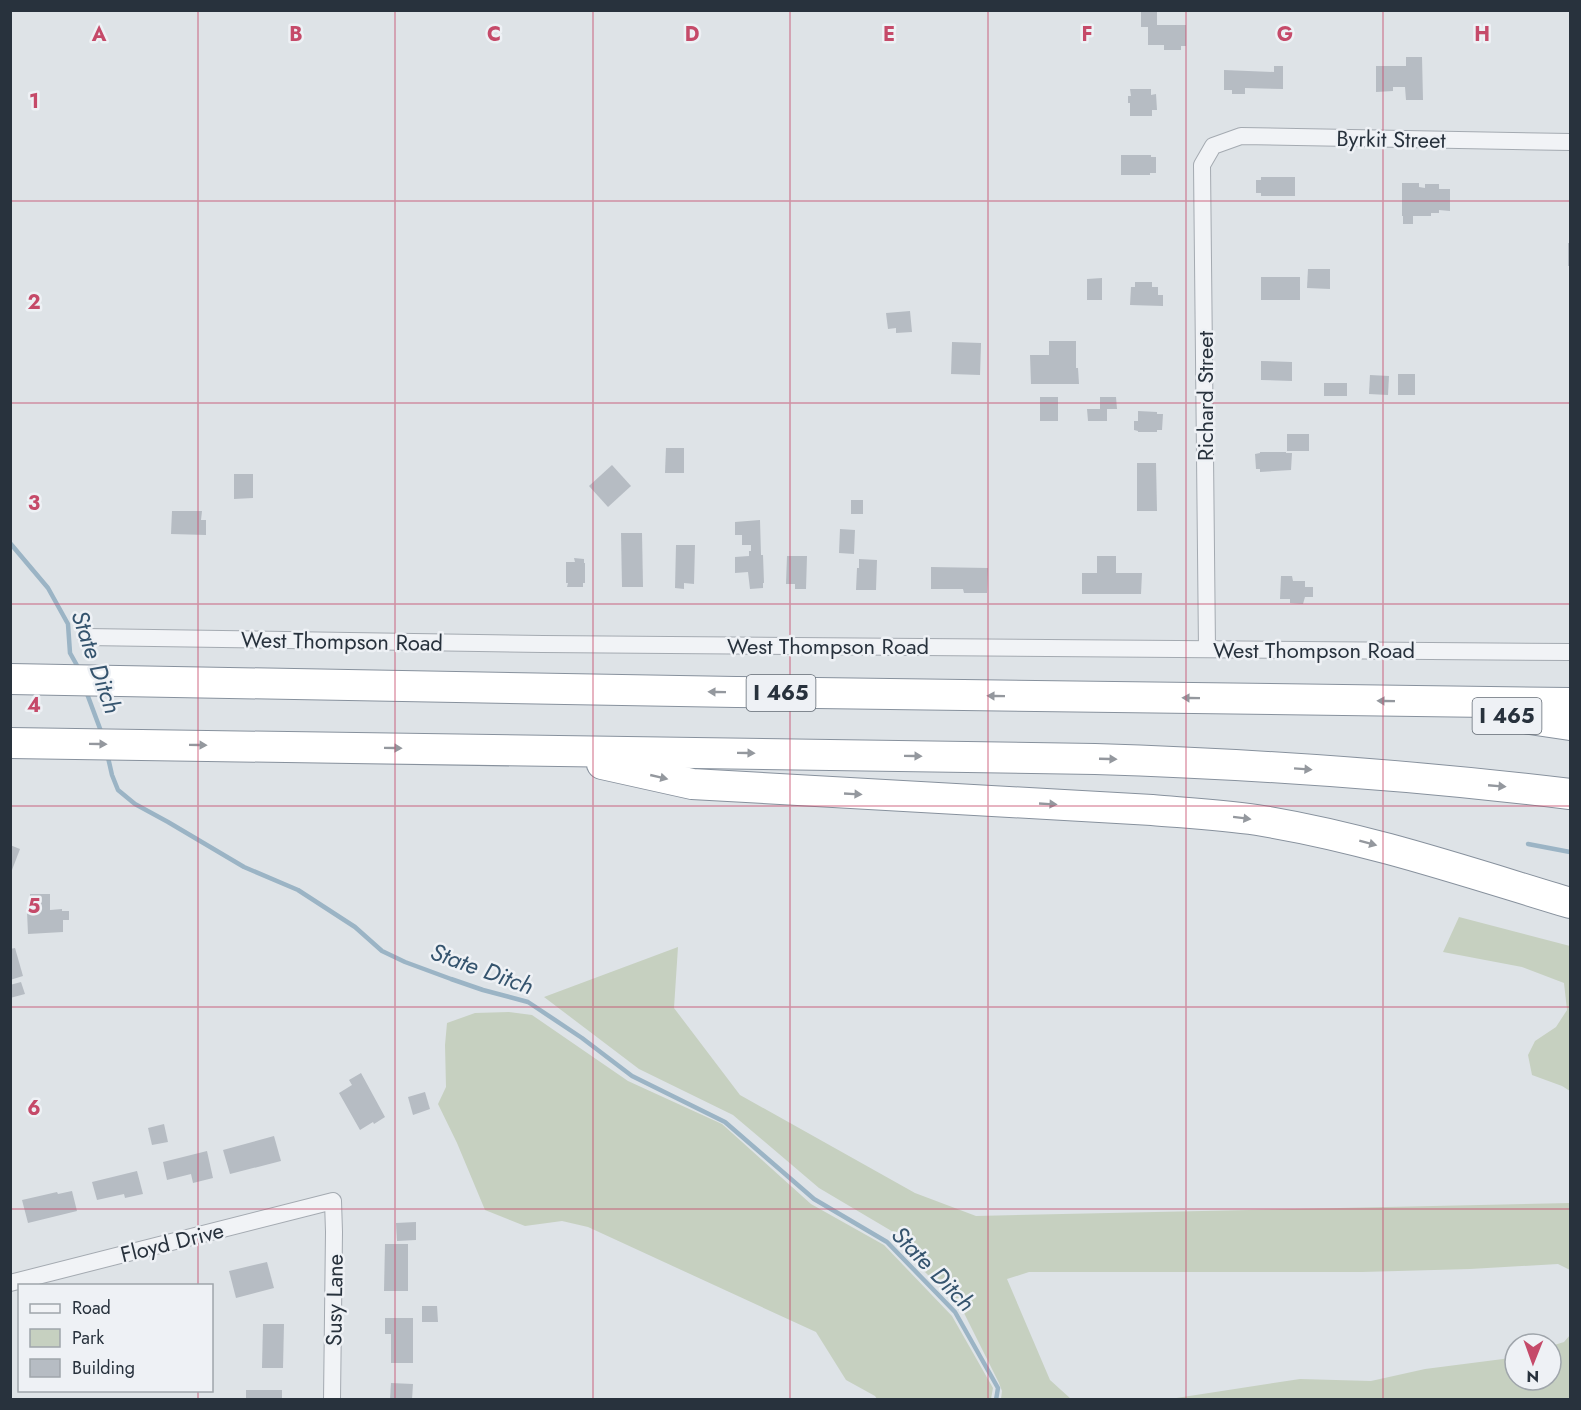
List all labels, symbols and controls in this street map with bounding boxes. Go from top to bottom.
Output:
text: A [91,20,107,49]
text: B [289,20,303,49]
text: C [487,20,501,49]
text: D [685,20,699,49]
text: E [883,20,895,49]
text: F [1081,20,1093,49]
text: G [1277,20,1293,49]
text: H [1474,20,1490,49]
text: 1 [29,87,39,116]
street label: Byrkit Street [1336,122,1447,156]
text: 2 [27,288,41,317]
street label: Richard Street [1189,330,1221,461]
text: 3 [28,489,40,518]
water label: State Ditch [62,605,130,718]
street label: West Thompson Road [241,623,443,659]
street label: West Thompson Road [727,630,929,662]
street label: West Thompson Road [1213,634,1415,666]
road number: I 465 [746,675,816,711]
one-way arrow [708,687,727,697]
text: 4 [27,691,41,720]
one-way arrow [987,691,1006,701]
one-way arrow [1182,693,1201,703]
one-way arrow [1377,696,1396,706]
road number: I 465 [1472,698,1541,734]
one-way arrow [89,739,108,749]
one-way arrow [189,740,208,750]
one-way arrow [384,743,403,753]
one-way arrow [737,748,756,758]
one-way arrow [904,751,923,760]
one-way arrow [1099,754,1118,764]
one-way arrow [1293,764,1312,774]
one-way arrow [650,773,669,782]
one-way arrow [1488,781,1507,791]
one-way arrow [844,789,863,798]
one-way arrow [1038,800,1057,809]
one-way arrow [1233,813,1252,823]
one-way arrow [1359,839,1377,849]
text: 5 [28,892,41,921]
water label: State Ditch [426,934,539,1003]
text: 6 [27,1094,41,1123]
street label: Floyd Drive [117,1214,227,1270]
water label: State Ditch [884,1218,983,1319]
street label: Susy Lane [317,1254,351,1346]
legend [18,1284,213,1392]
text: Road [72,1295,111,1321]
text: Park [72,1325,104,1351]
north arrow [1503,1332,1563,1392]
text: Building [72,1355,135,1381]
text: N [1526,1365,1539,1388]

